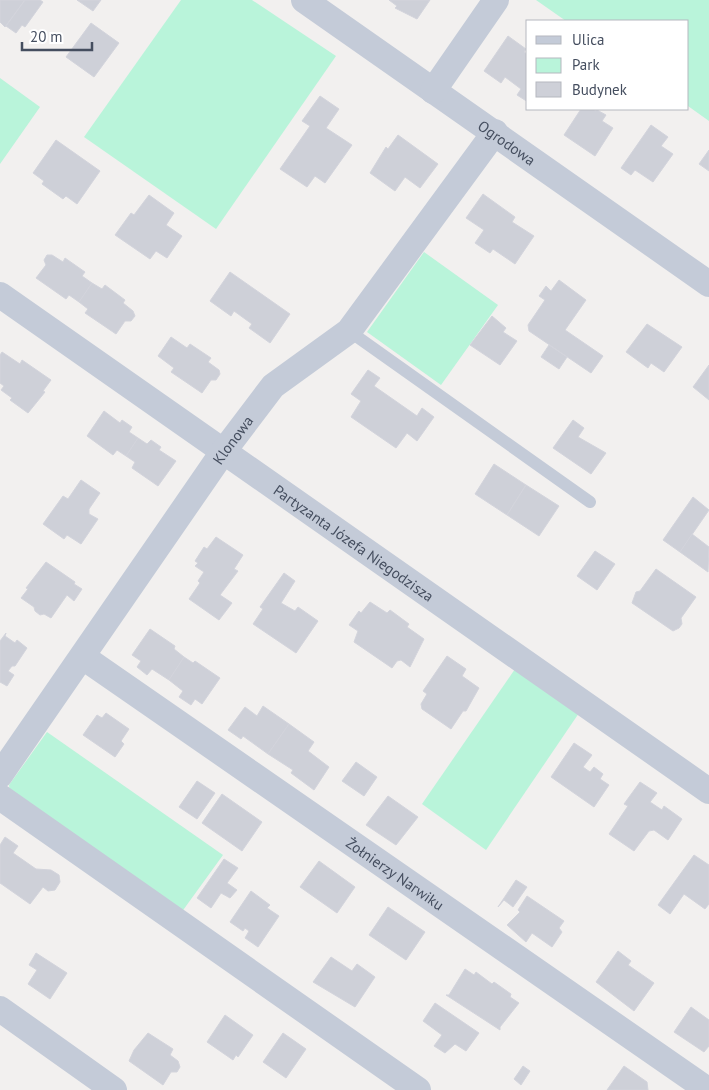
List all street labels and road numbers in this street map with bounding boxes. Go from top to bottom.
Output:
street label: Ogrodowa [475,116,539,169]
street label: Klonowa [208,412,257,468]
street label: Partyzanta Józefa Niegodzisza [270,480,438,605]
street label: Żołnierzy Narwiku [343,833,448,914]

